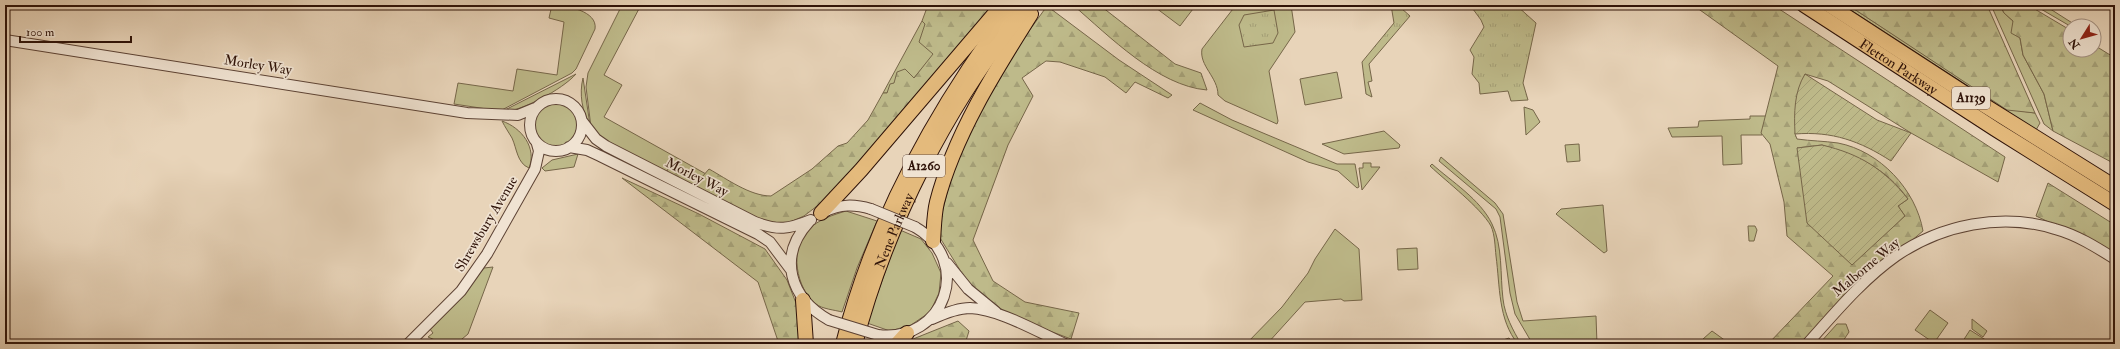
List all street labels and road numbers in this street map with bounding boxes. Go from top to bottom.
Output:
street label: Fletton Parkway [1856,35,1942,99]
street label: Morley Way [223,51,294,80]
road number: A1139 [1952,87,1990,109]
street label: Morley Way [662,154,732,201]
road number: A1260 [903,155,945,177]
street label: Shrewsbury Avenue [451,173,522,275]
street label: Nene Parkway [871,190,919,271]
street label: Malborne Way [1829,233,1904,301]

